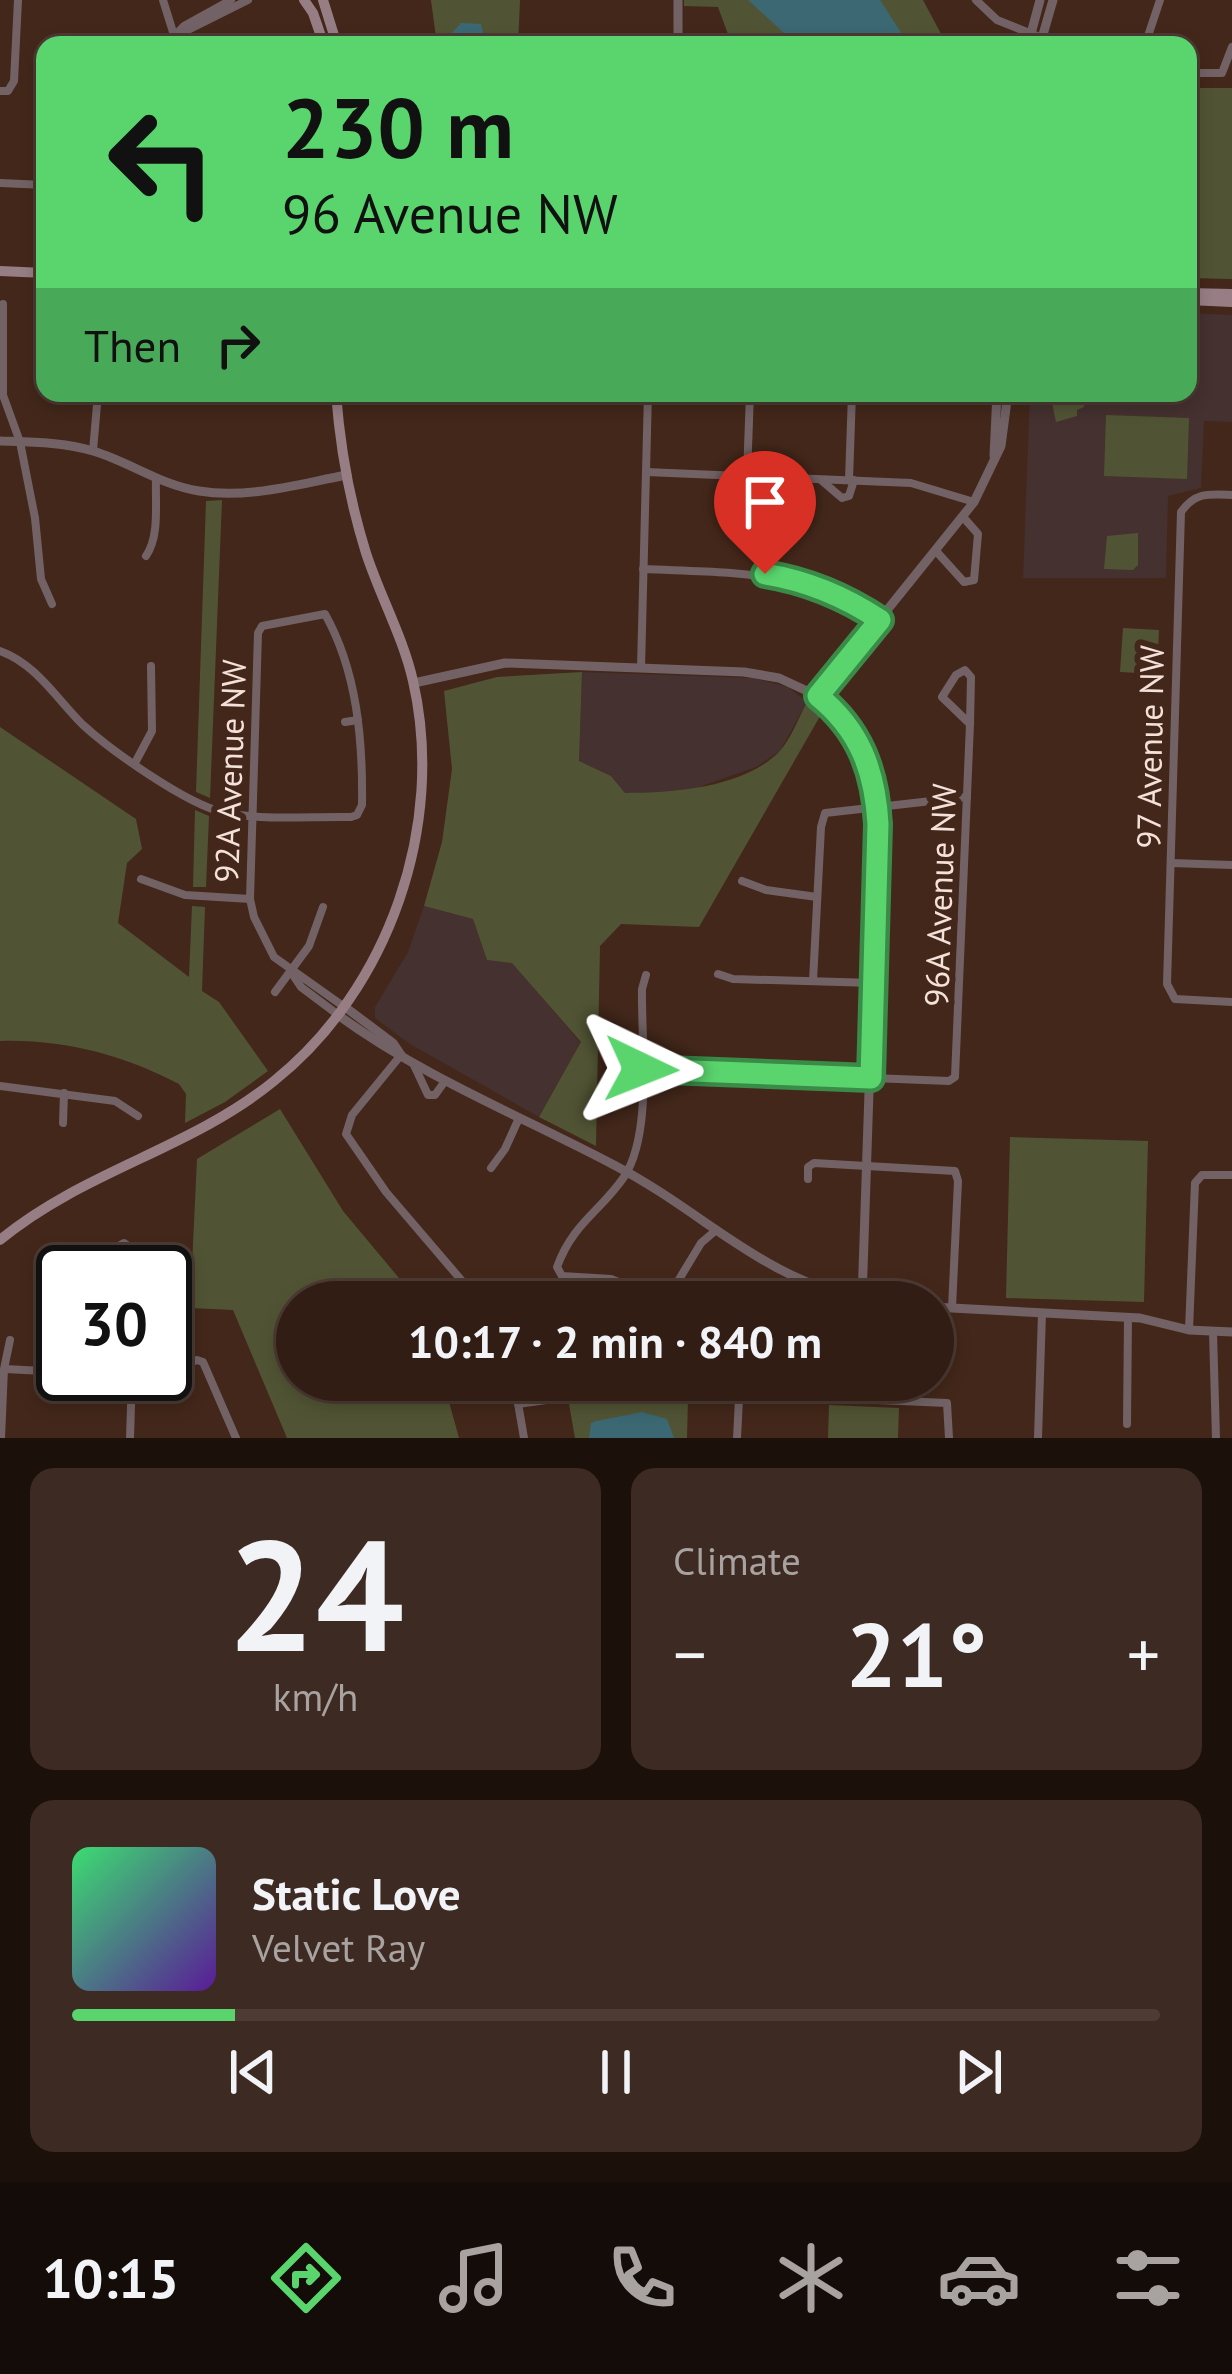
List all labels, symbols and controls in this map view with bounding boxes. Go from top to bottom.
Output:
text: 230 m [282,72,514,181]
icon: left [84,84,240,240]
text: 96 Avenue NW [282,178,618,248]
icon: right [205,312,271,378]
text: Then [84,316,181,374]
pin [714,451,816,574]
icon: arrive [732,469,798,535]
street label: 97 Avenue NW [1126,644,1173,849]
street label: 92A Avenue NW [204,658,255,883]
street label: 96A Avenue NW [914,782,965,1007]
position arrow [578,1006,704,1132]
speed limit sign: 30 [36,1245,192,1401]
text: 10:17 · 2 min · 840 m [408,1312,822,1370]
text: 24 [227,1492,404,1694]
text: Climate [673,1535,801,1586]
text: 21° [846,1595,987,1712]
text: − [673,1611,706,1696]
text: + [1127,1611,1160,1696]
text: km/h [273,1671,358,1722]
text: Static Love [252,1864,461,1922]
text: Velvet Ray [252,1922,425,1973]
icon: previous [220,2039,286,2105]
icon: pause [583,2039,649,2105]
icon: next [946,2039,1012,2105]
icon: directions [264,2236,348,2320]
icon: music [432,2236,516,2320]
icon: phone [600,2236,684,2320]
icon: climate [769,2236,853,2320]
icon: car [937,2236,1021,2320]
icon: filters [1106,2236,1190,2320]
text: 10:15 [42,2243,179,2313]

